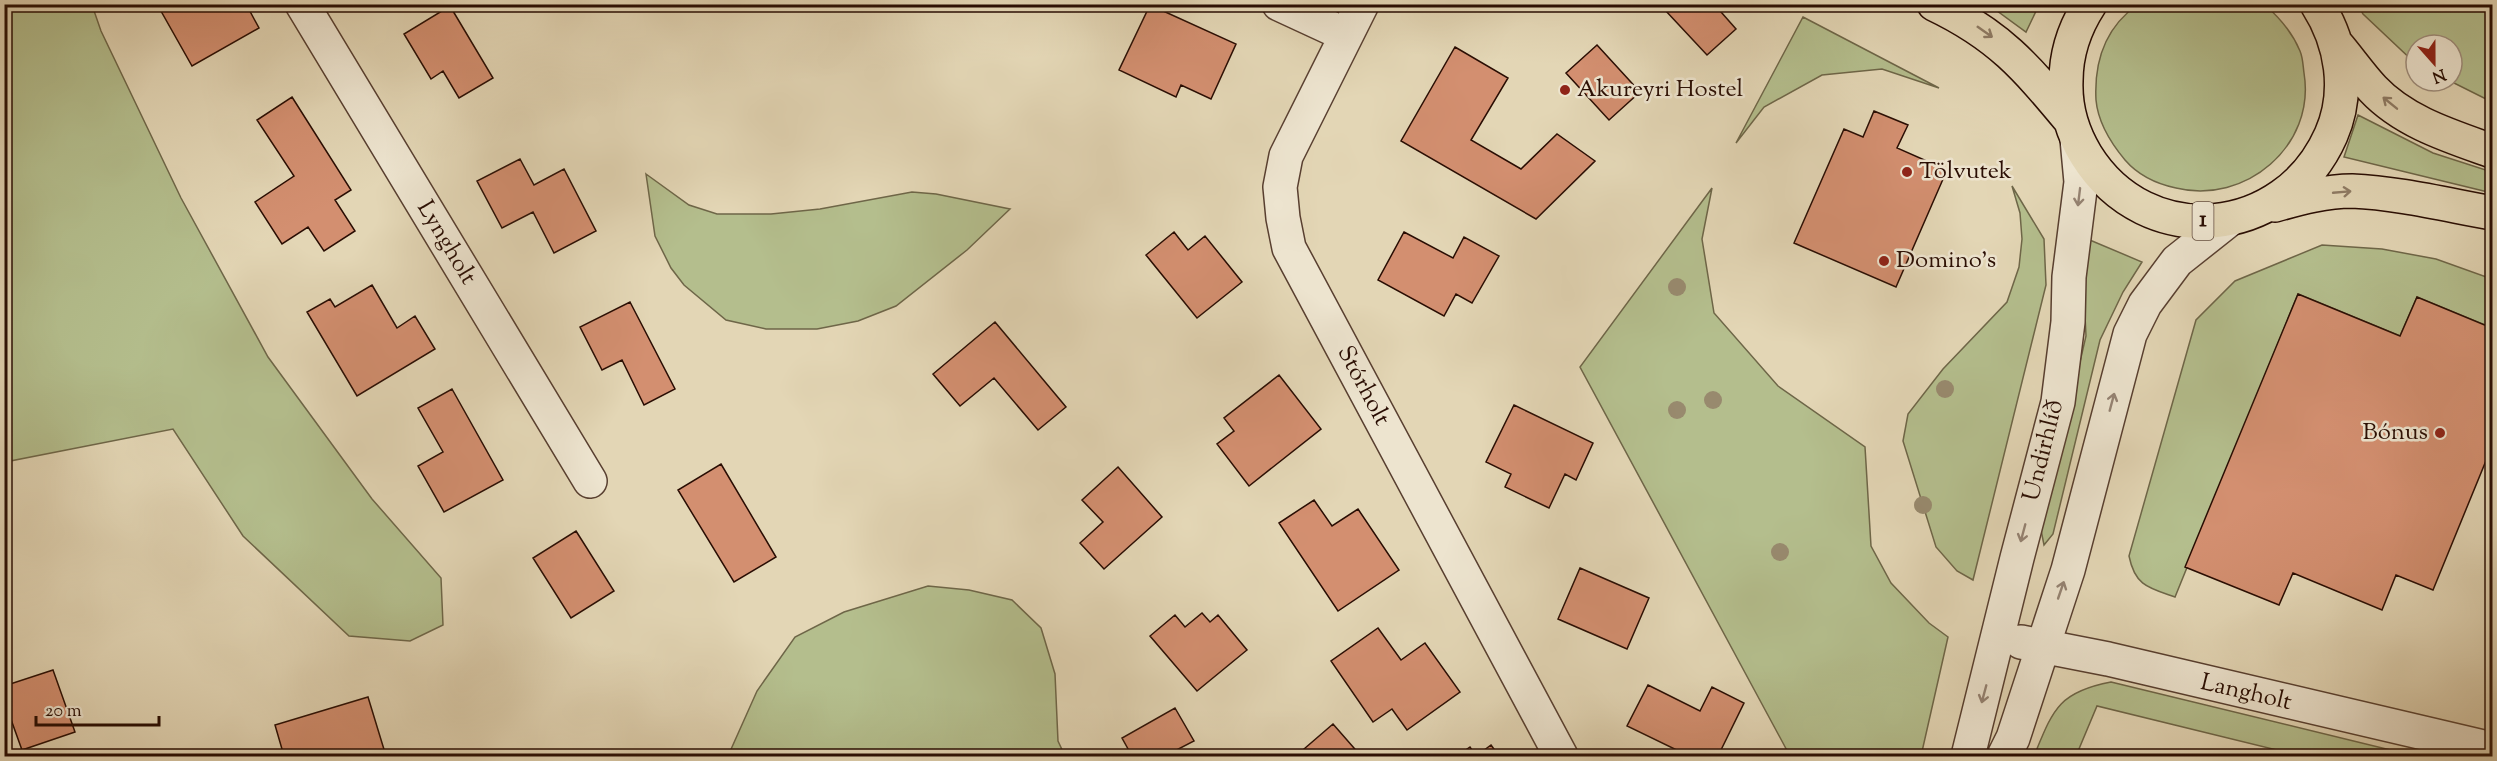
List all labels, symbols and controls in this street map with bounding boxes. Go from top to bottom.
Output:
one-way arrow [1976,26,1992,38]
north arrow [2404,33,2464,93]
text: N [2428,62,2449,88]
place label: Akureyri Hostel [1577,73,1743,107]
marker: Akureyri Hostel [1558,83,1572,97]
one-way arrow [2382,97,2398,110]
place label: Tölvutek [1919,155,2012,189]
marker: Tölvutek [1900,165,1914,179]
one-way arrow [2073,187,2084,207]
one-way arrow [2332,187,2352,198]
street label: Lyngholt [408,194,484,292]
road number: 1 [2192,202,2214,240]
place label: Domino's [1896,244,1996,278]
marker: Domino's [1877,254,1891,268]
street label: Stórholt [1328,340,1398,432]
one-way arrow [2107,393,2118,412]
street label: Undirhlíð [2015,397,2073,505]
place label: Bónus [2363,416,2428,450]
marker: Bónus [2433,426,2447,440]
one-way arrow [2017,524,2028,543]
one-way arrow [2056,581,2067,600]
street label: Langholt [2197,666,2295,720]
one-way arrow [1978,684,1989,703]
scale bar [36,689,159,727]
text: 20 m [45,699,82,725]

